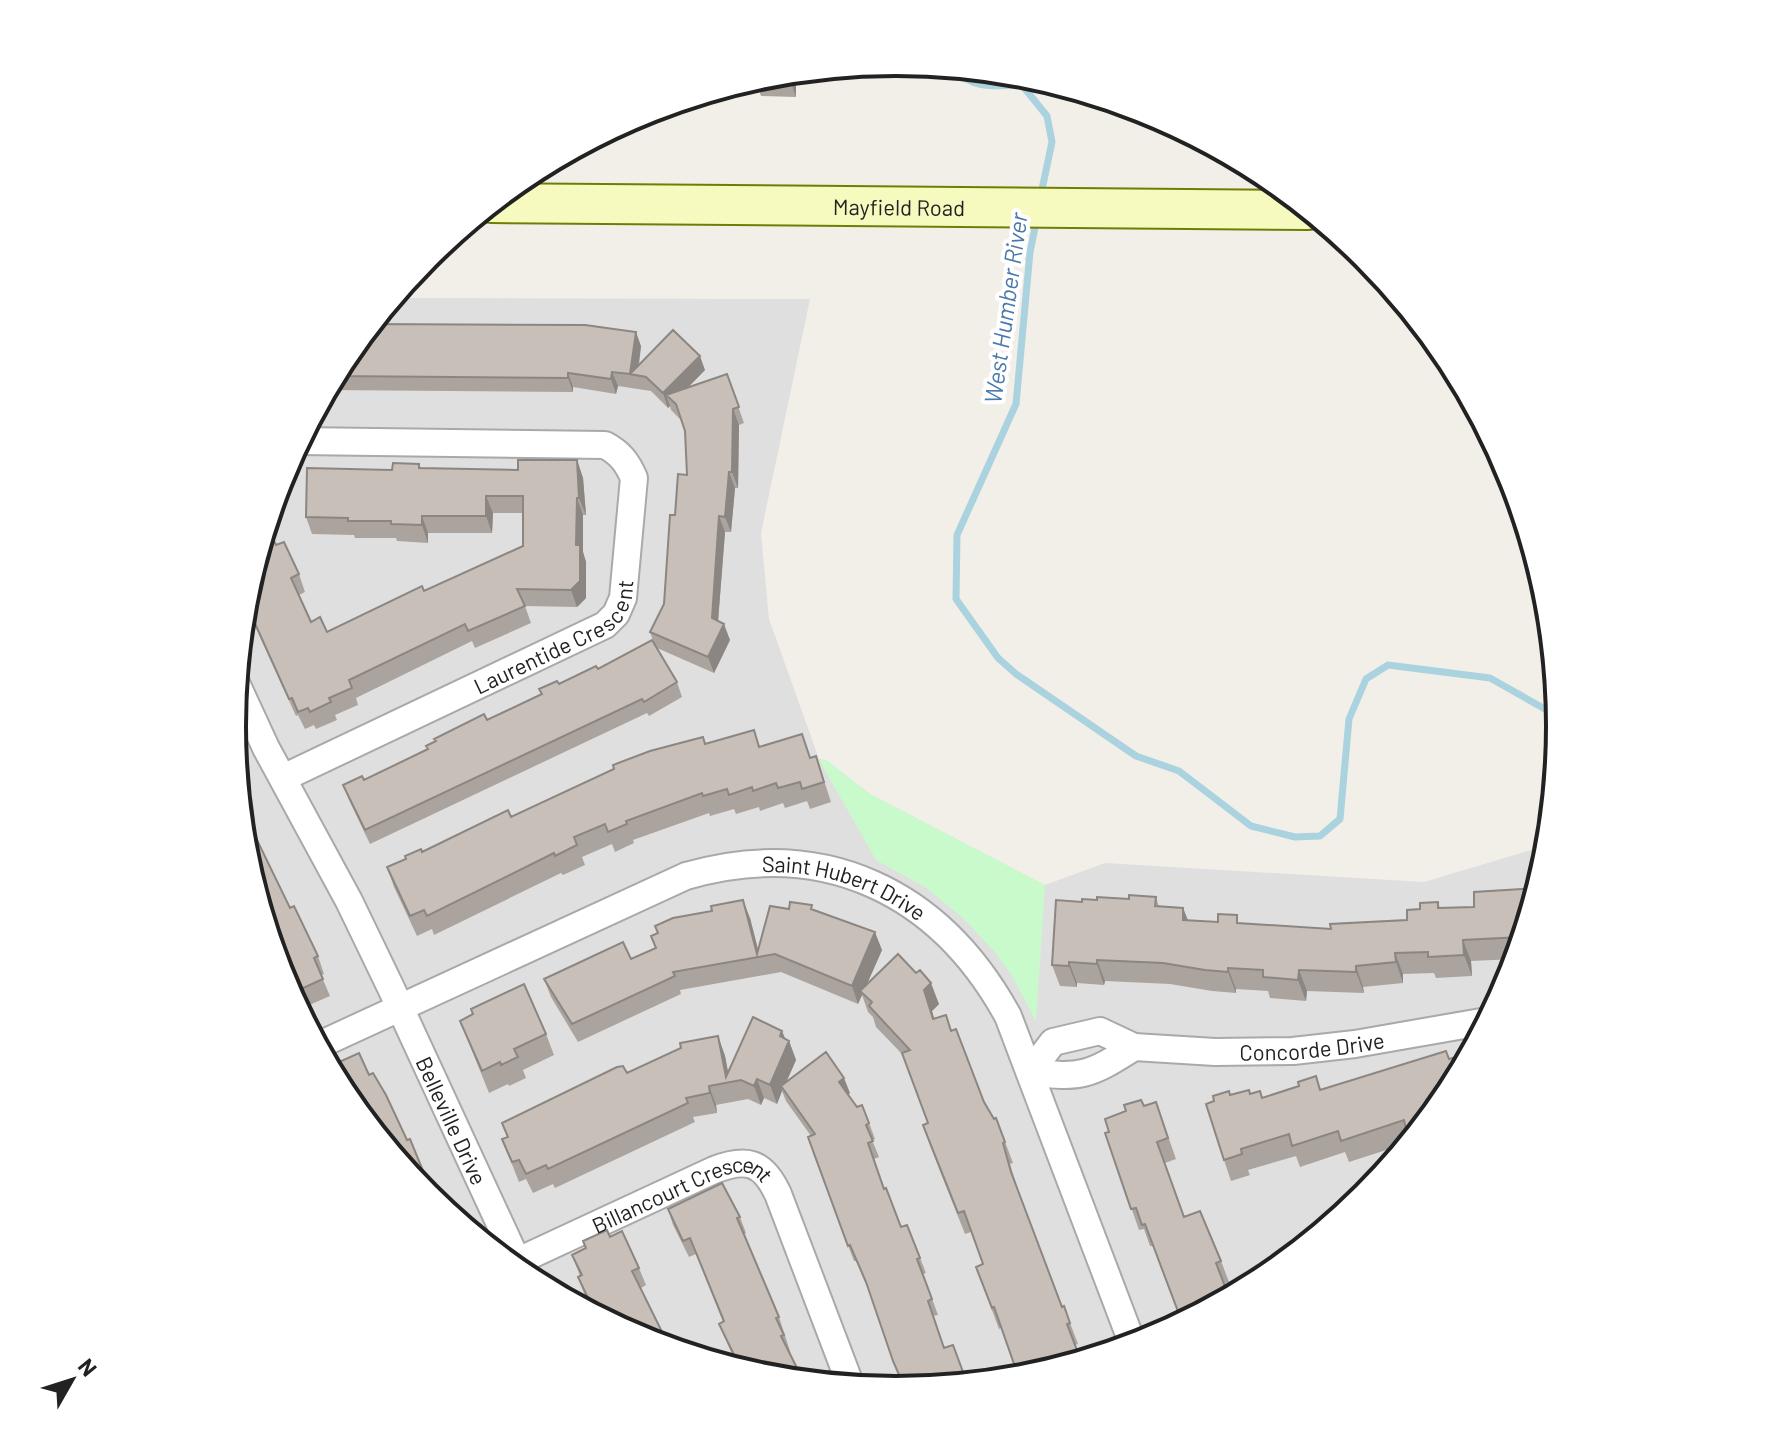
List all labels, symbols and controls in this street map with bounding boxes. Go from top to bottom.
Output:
street label: Mayfield Road [833,193,965,220]
water label: West Humber River [977,209,1033,405]
street label: Laurentide Crescent [469,579,638,699]
street label: Saint Hubert Drive [762,850,932,925]
street label: Concorde Drive [1239,1026,1386,1065]
street label: Belleville Drive [411,1052,493,1189]
street label: Billancourt Crescent [587,1150,779,1238]
north arrow [32,1340,112,1420]
text: N [74,1353,103,1381]

